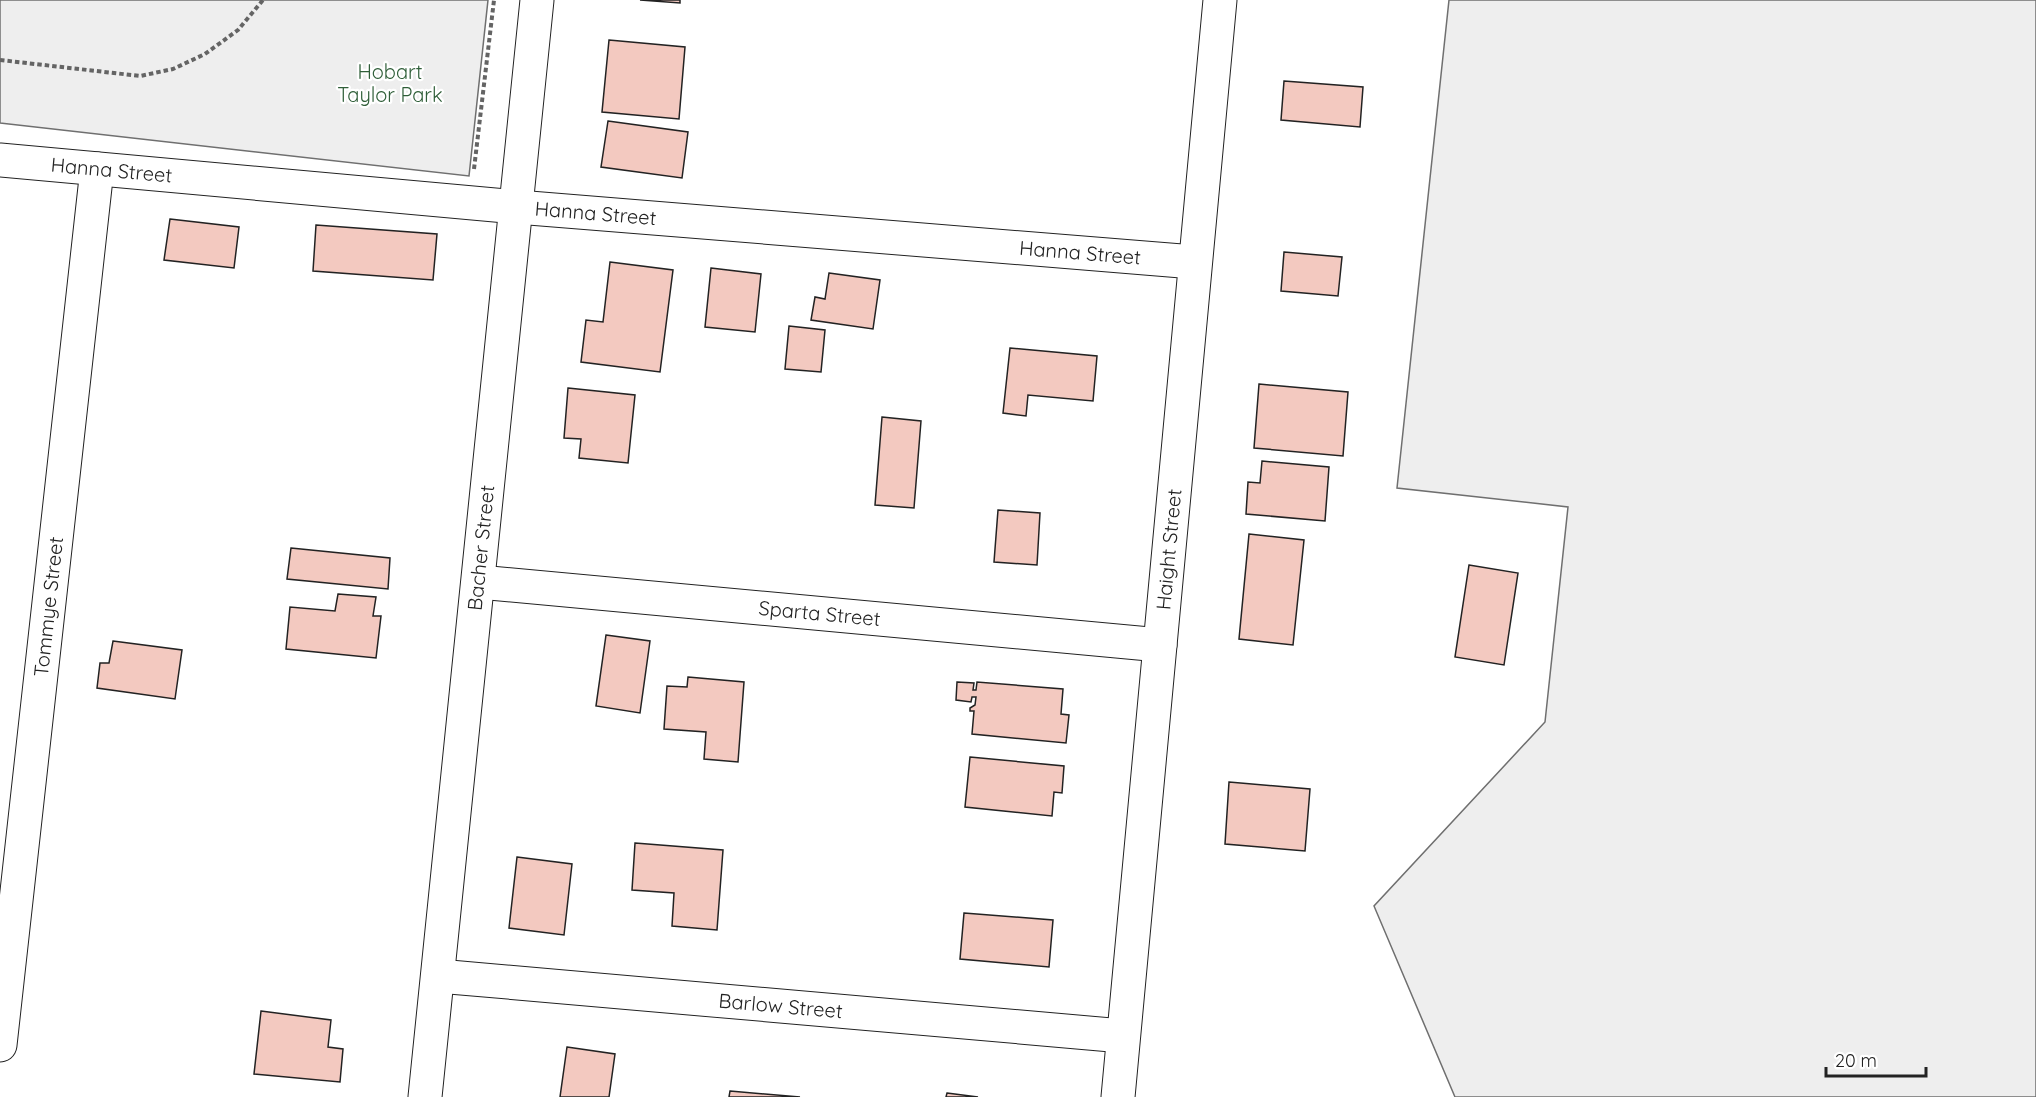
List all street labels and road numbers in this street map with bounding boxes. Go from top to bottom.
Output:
street label: Hanna Street [50,152,174,188]
street label: Hanna Street [534,195,658,230]
street label: Hanna Street [1018,235,1142,270]
street label: Bacher Street [462,484,499,612]
street label: Haight Street [1150,487,1187,611]
street label: Tommye Street [28,535,68,678]
street label: Sparta Street [758,595,882,631]
street label: Barlow Street [718,988,844,1023]

